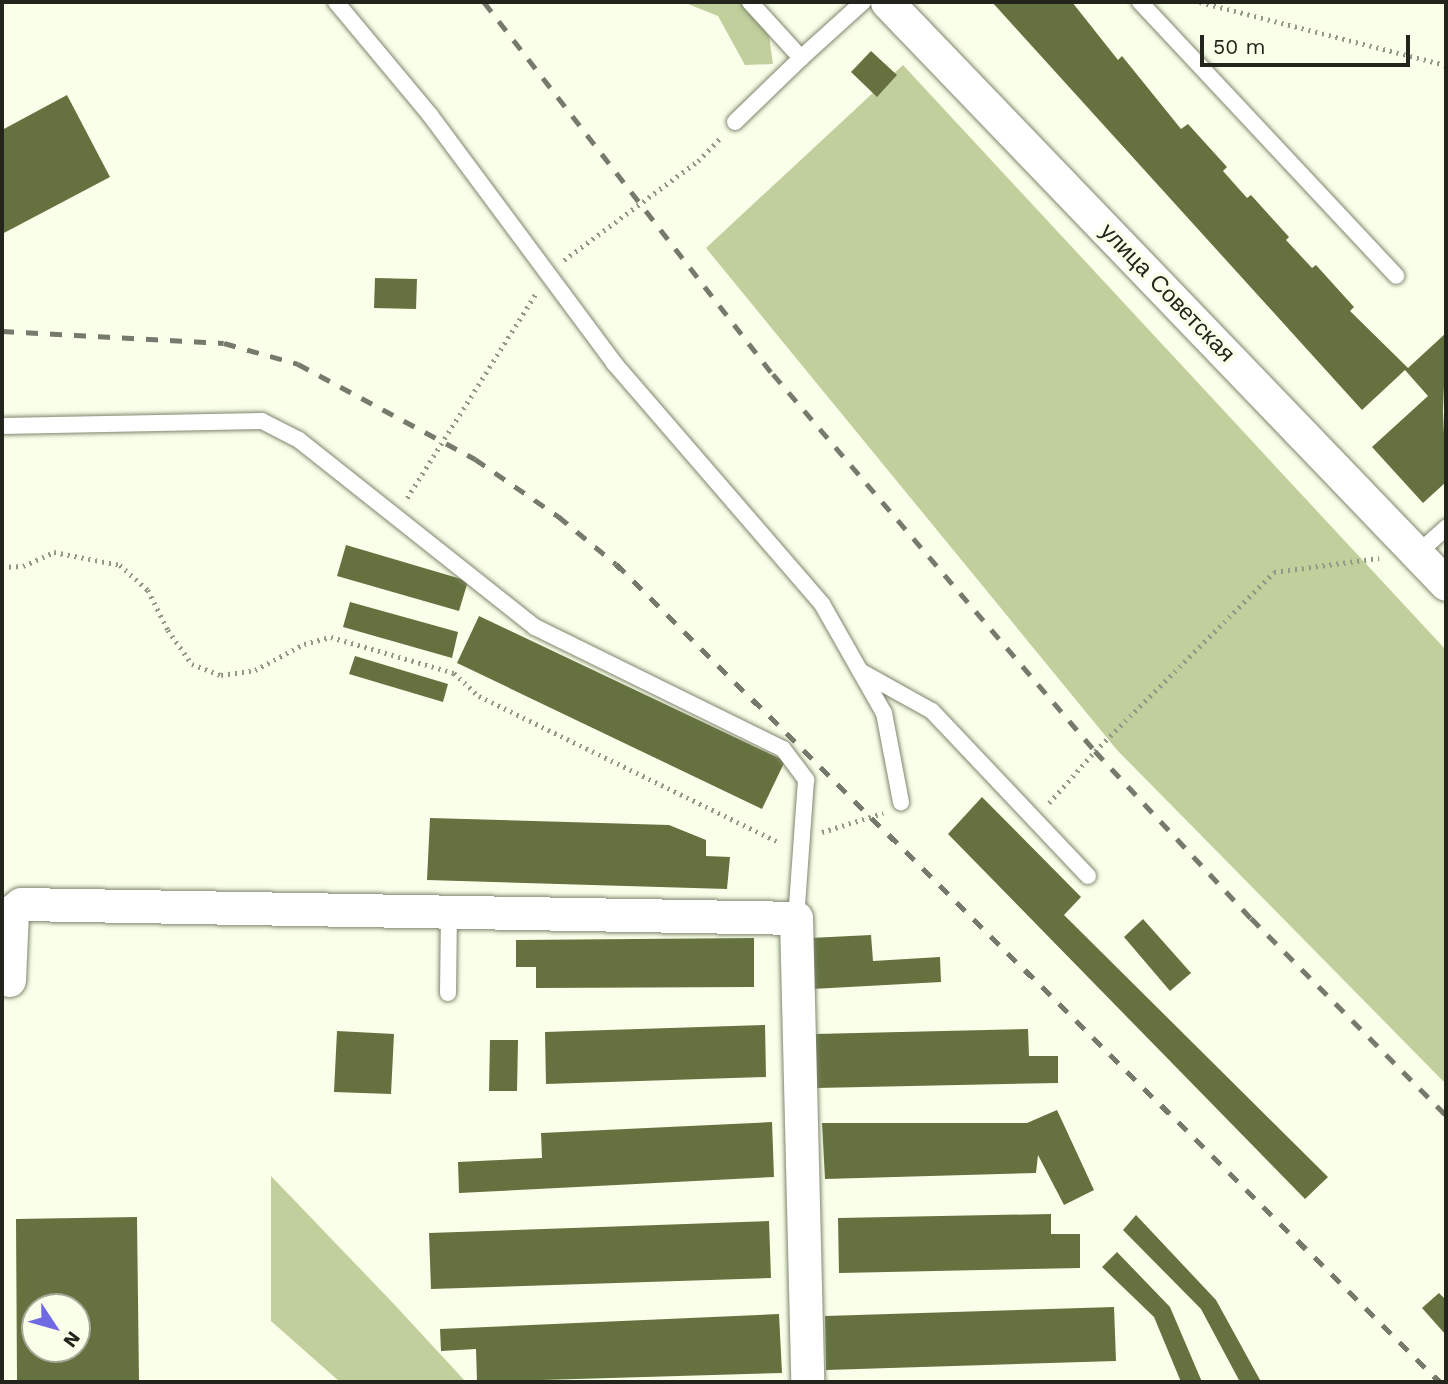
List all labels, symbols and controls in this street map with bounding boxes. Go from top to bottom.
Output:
scale bar [1203,21,1413,65]
text: 50 m [1213,34,1265,59]
street label: улица Советская [1094,218,1240,368]
north arrow [21,1293,91,1363]
text: N [58,1327,85,1352]

